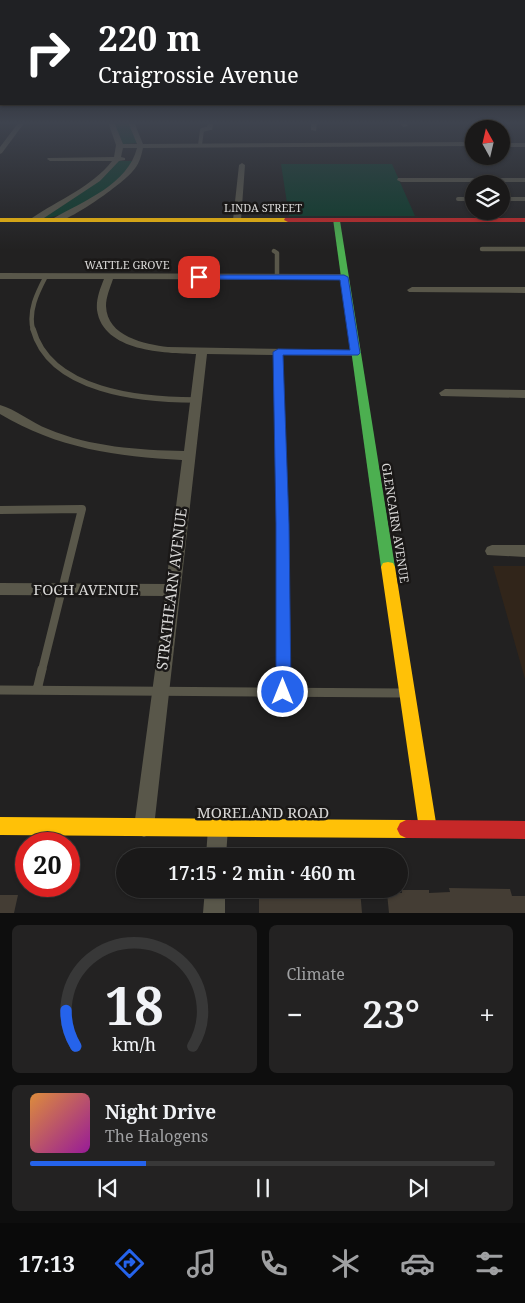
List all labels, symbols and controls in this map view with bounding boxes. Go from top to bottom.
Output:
text: 220 m [98,14,201,61]
icon: right [15,20,80,85]
text: Craigrossie Avenue [98,59,299,89]
north arrow [465,120,510,165]
map controls [465,120,510,220]
button: layers [465,175,510,220]
street label: LINDA STREET [224,200,302,215]
pin [178,256,220,298]
street label: WATTLE GROVE [85,257,170,272]
icon: arrive [185,263,213,291]
street label: GLENCAIRN AVENUE [378,462,413,584]
street label: STRATHEARN AVENUE [151,507,191,671]
street label: FOCH AVENUE [33,579,139,599]
position arrow [256,665,308,717]
street label: MORELAND ROAD [197,802,329,822]
speed limit sign: 20 [15,832,80,897]
text: 17:15 · 2 min · 460 m [168,860,356,886]
text: Climate [287,963,345,985]
text: 18 [105,969,164,1040]
text: 23° [362,987,420,1039]
text: − [287,995,303,1033]
text: + [479,995,495,1033]
text: km/h [112,1032,156,1056]
text: Night Drive [105,1099,216,1125]
text: The Halogens [105,1125,208,1147]
icon: previous [94,1174,122,1202]
icon: pause [249,1174,277,1202]
icon: next [404,1174,432,1202]
icon: directions [112,1246,147,1281]
icon: music [184,1246,219,1281]
icon: phone [256,1246,291,1281]
icon: climate [328,1246,363,1281]
icon: car [400,1246,435,1281]
icon: filters [472,1246,507,1281]
text: 17:13 [18,1248,75,1278]

